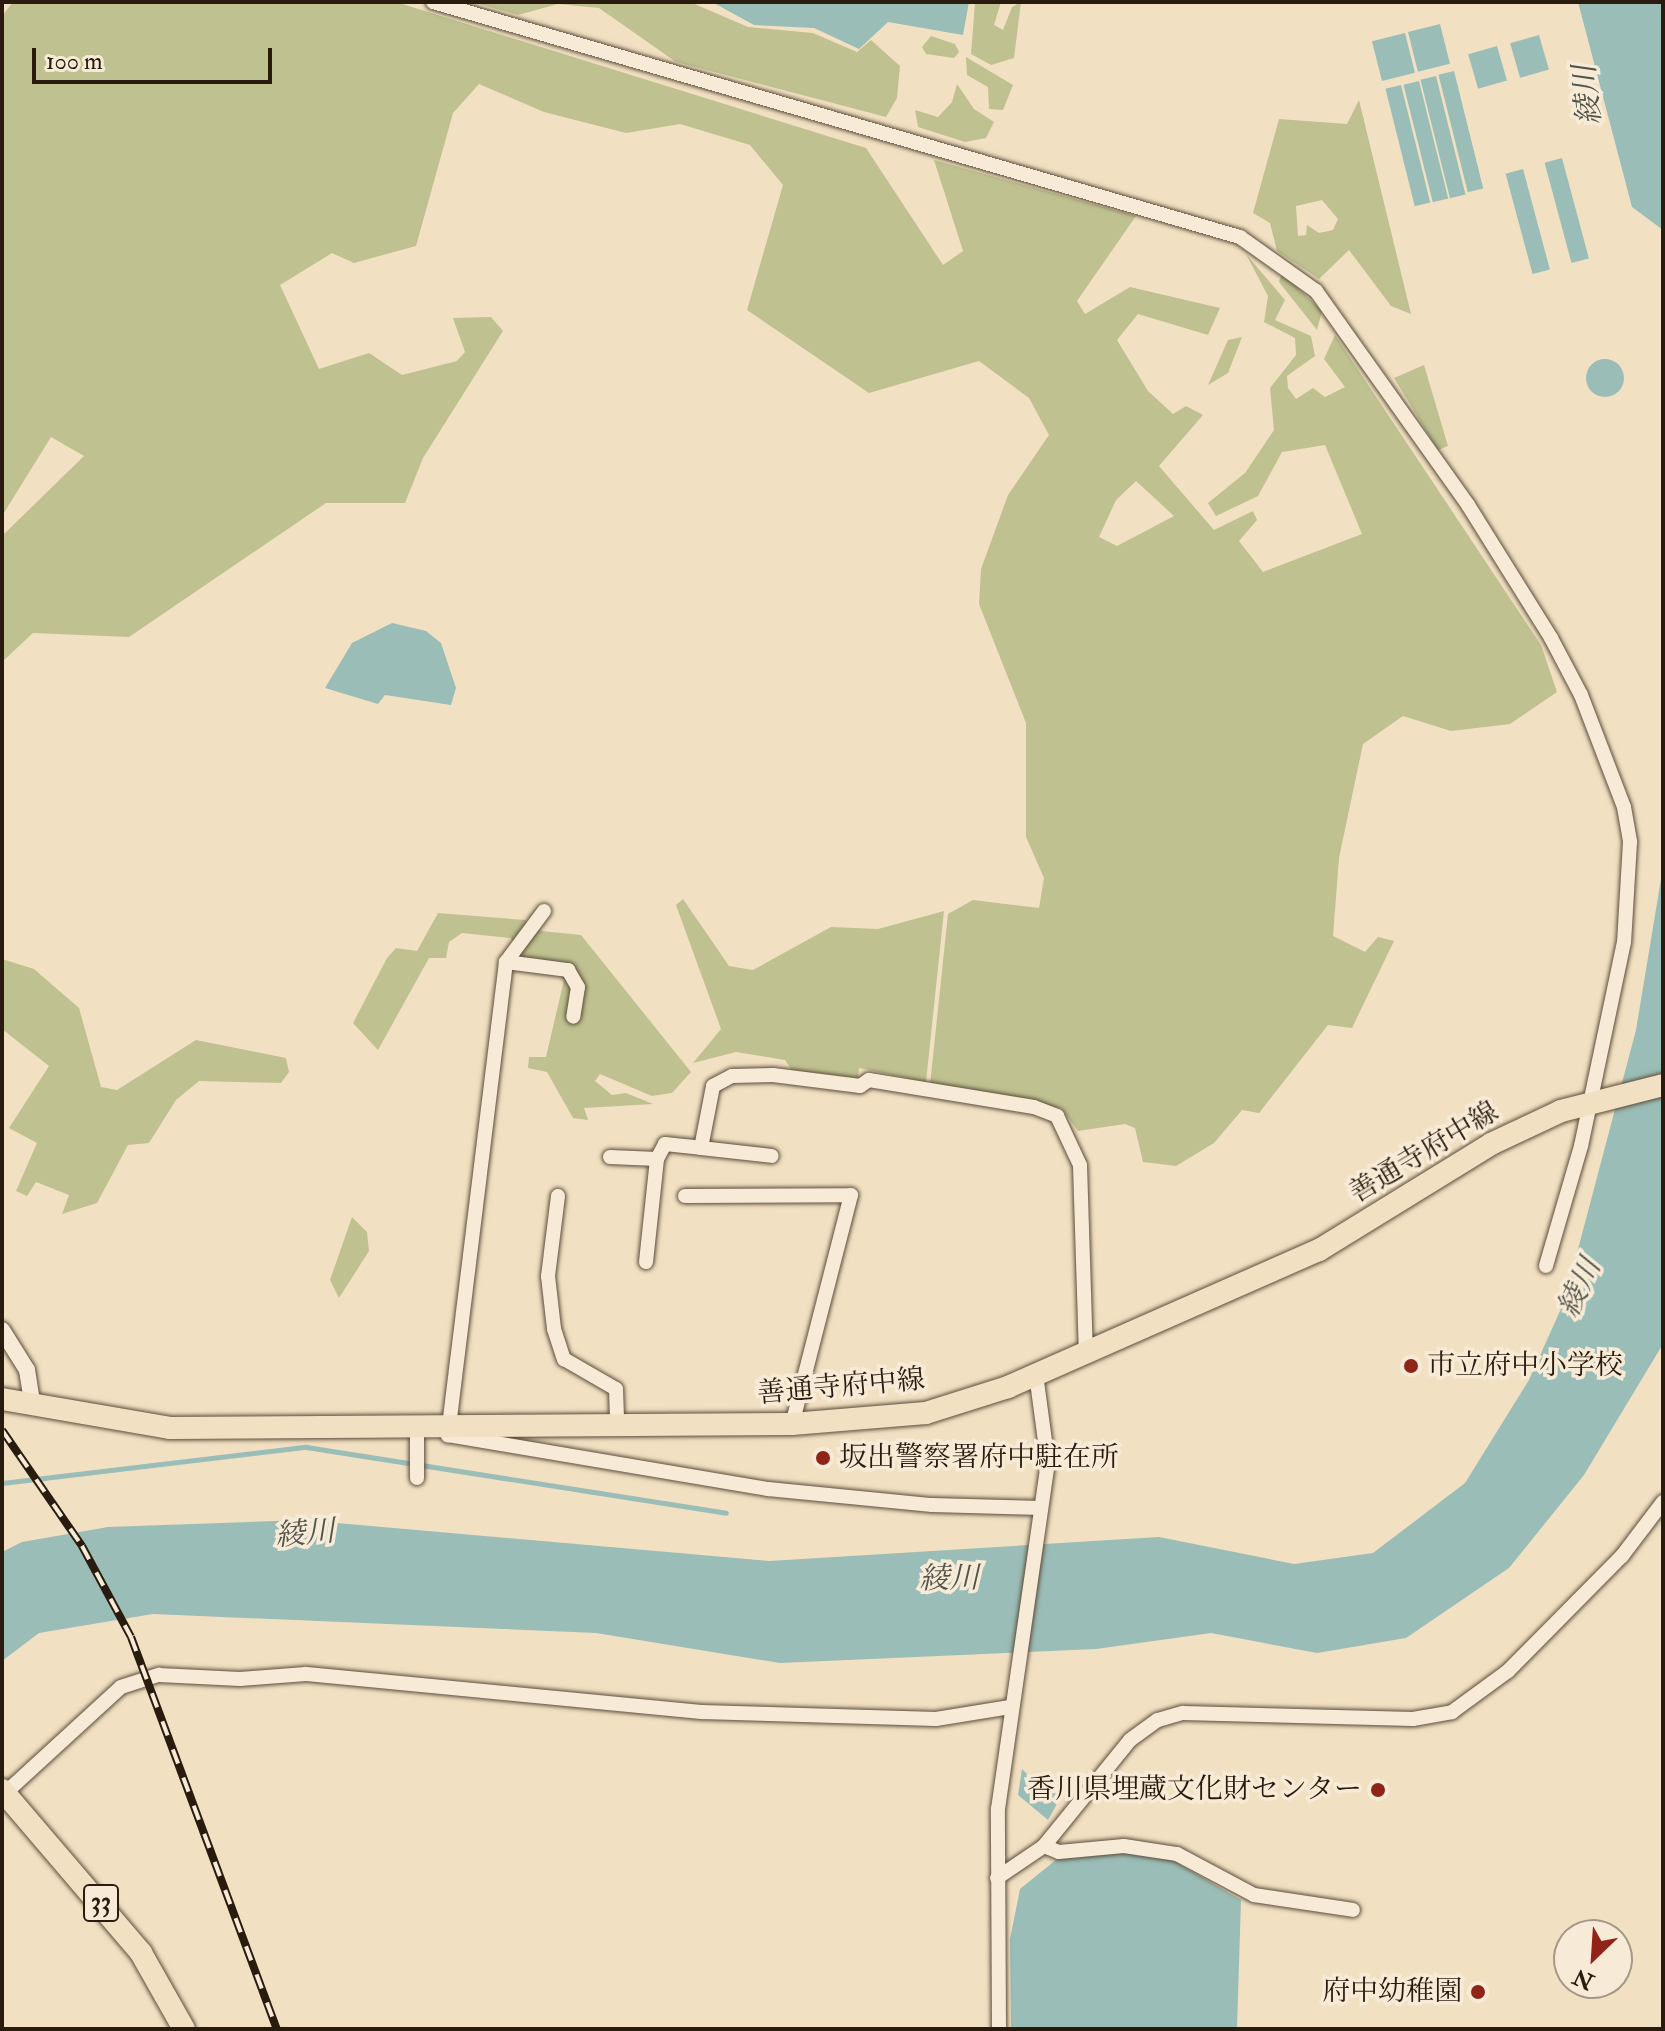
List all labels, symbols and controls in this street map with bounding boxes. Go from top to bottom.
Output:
scale bar [36,32,276,82]
text: 100 m [46,46,103,77]
water label: 綾川 [1567,63,1609,127]
street label: 善通寺府中線 [1343,1095,1505,1211]
water label: 綾川 [1551,1253,1609,1323]
place label: 市立府中小学校 [1427,1349,1623,1383]
marker: 市立府中小学校 [1402,1357,1420,1375]
street label: 善通寺府中線 [756,1363,926,1411]
place label: 坂出警察署府中駐在所 [839,1441,1119,1475]
marker: 坂出警察署府中駐在所 [814,1449,832,1467]
water label: 綾川 [274,1513,336,1555]
water label: 綾川 [919,1560,979,1598]
place label: 香川県埋蔵文化財センター [1026,1773,1362,1807]
marker: 香川県埋蔵文化財センター [1369,1781,1387,1799]
road number: 33 [83,1881,119,1925]
north arrow [1553,1919,1633,1999]
text: N [1569,1962,1599,1996]
place label: 府中幼稚園 [1322,1975,1462,2009]
marker: 府中幼稚園 [1469,1983,1487,2001]

